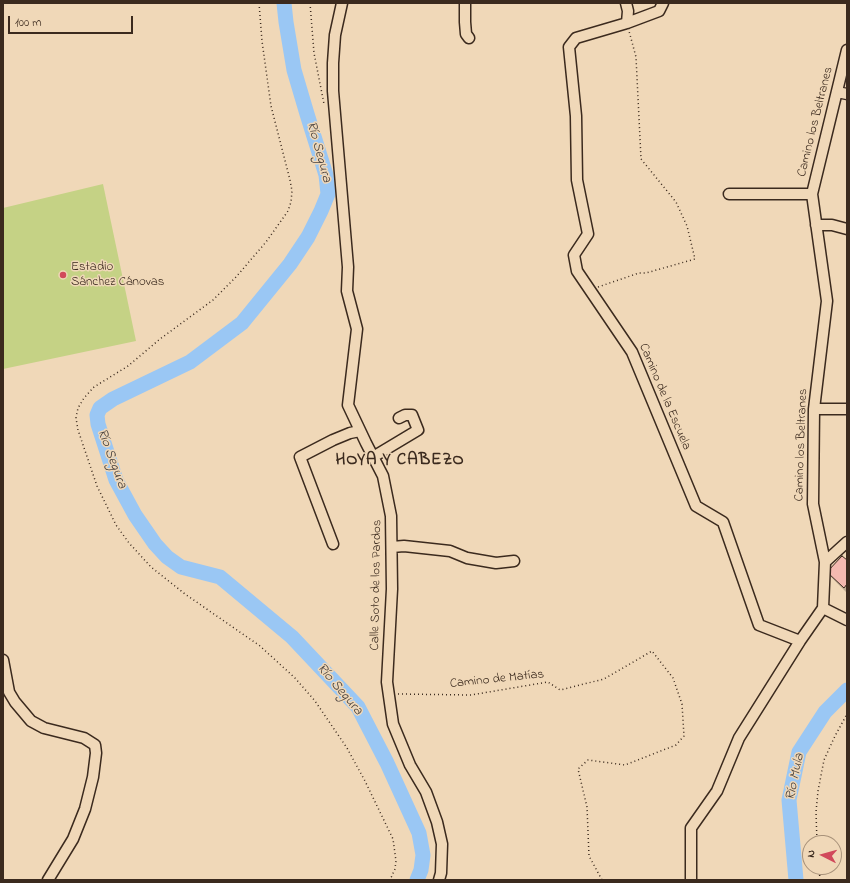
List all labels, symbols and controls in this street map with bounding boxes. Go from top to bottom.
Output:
scale bar [10,8,135,34]
text: 100 m [15,14,42,32]
street label: Camino los Beltranes [795,65,837,179]
water label: Río Segura [302,120,334,184]
place label: Estadio Sánchez Cánovas [71,260,164,291]
marker: Estadio Sánchez Cánovas [58,270,68,280]
street label: Camino de la Escuela [634,341,694,453]
street label: Camino los Beltranes [792,388,812,502]
water label: Río Segura [92,427,130,491]
district label: HOYA Y CABEZO [335,451,465,471]
street label: Calle Soto de los Pardos [368,519,386,651]
water label: Río Segura [312,661,366,719]
street label: Camino de Matías [449,667,545,693]
water label: Río Mula [783,752,809,802]
north arrow [802,835,842,875]
text: N [803,849,819,858]

